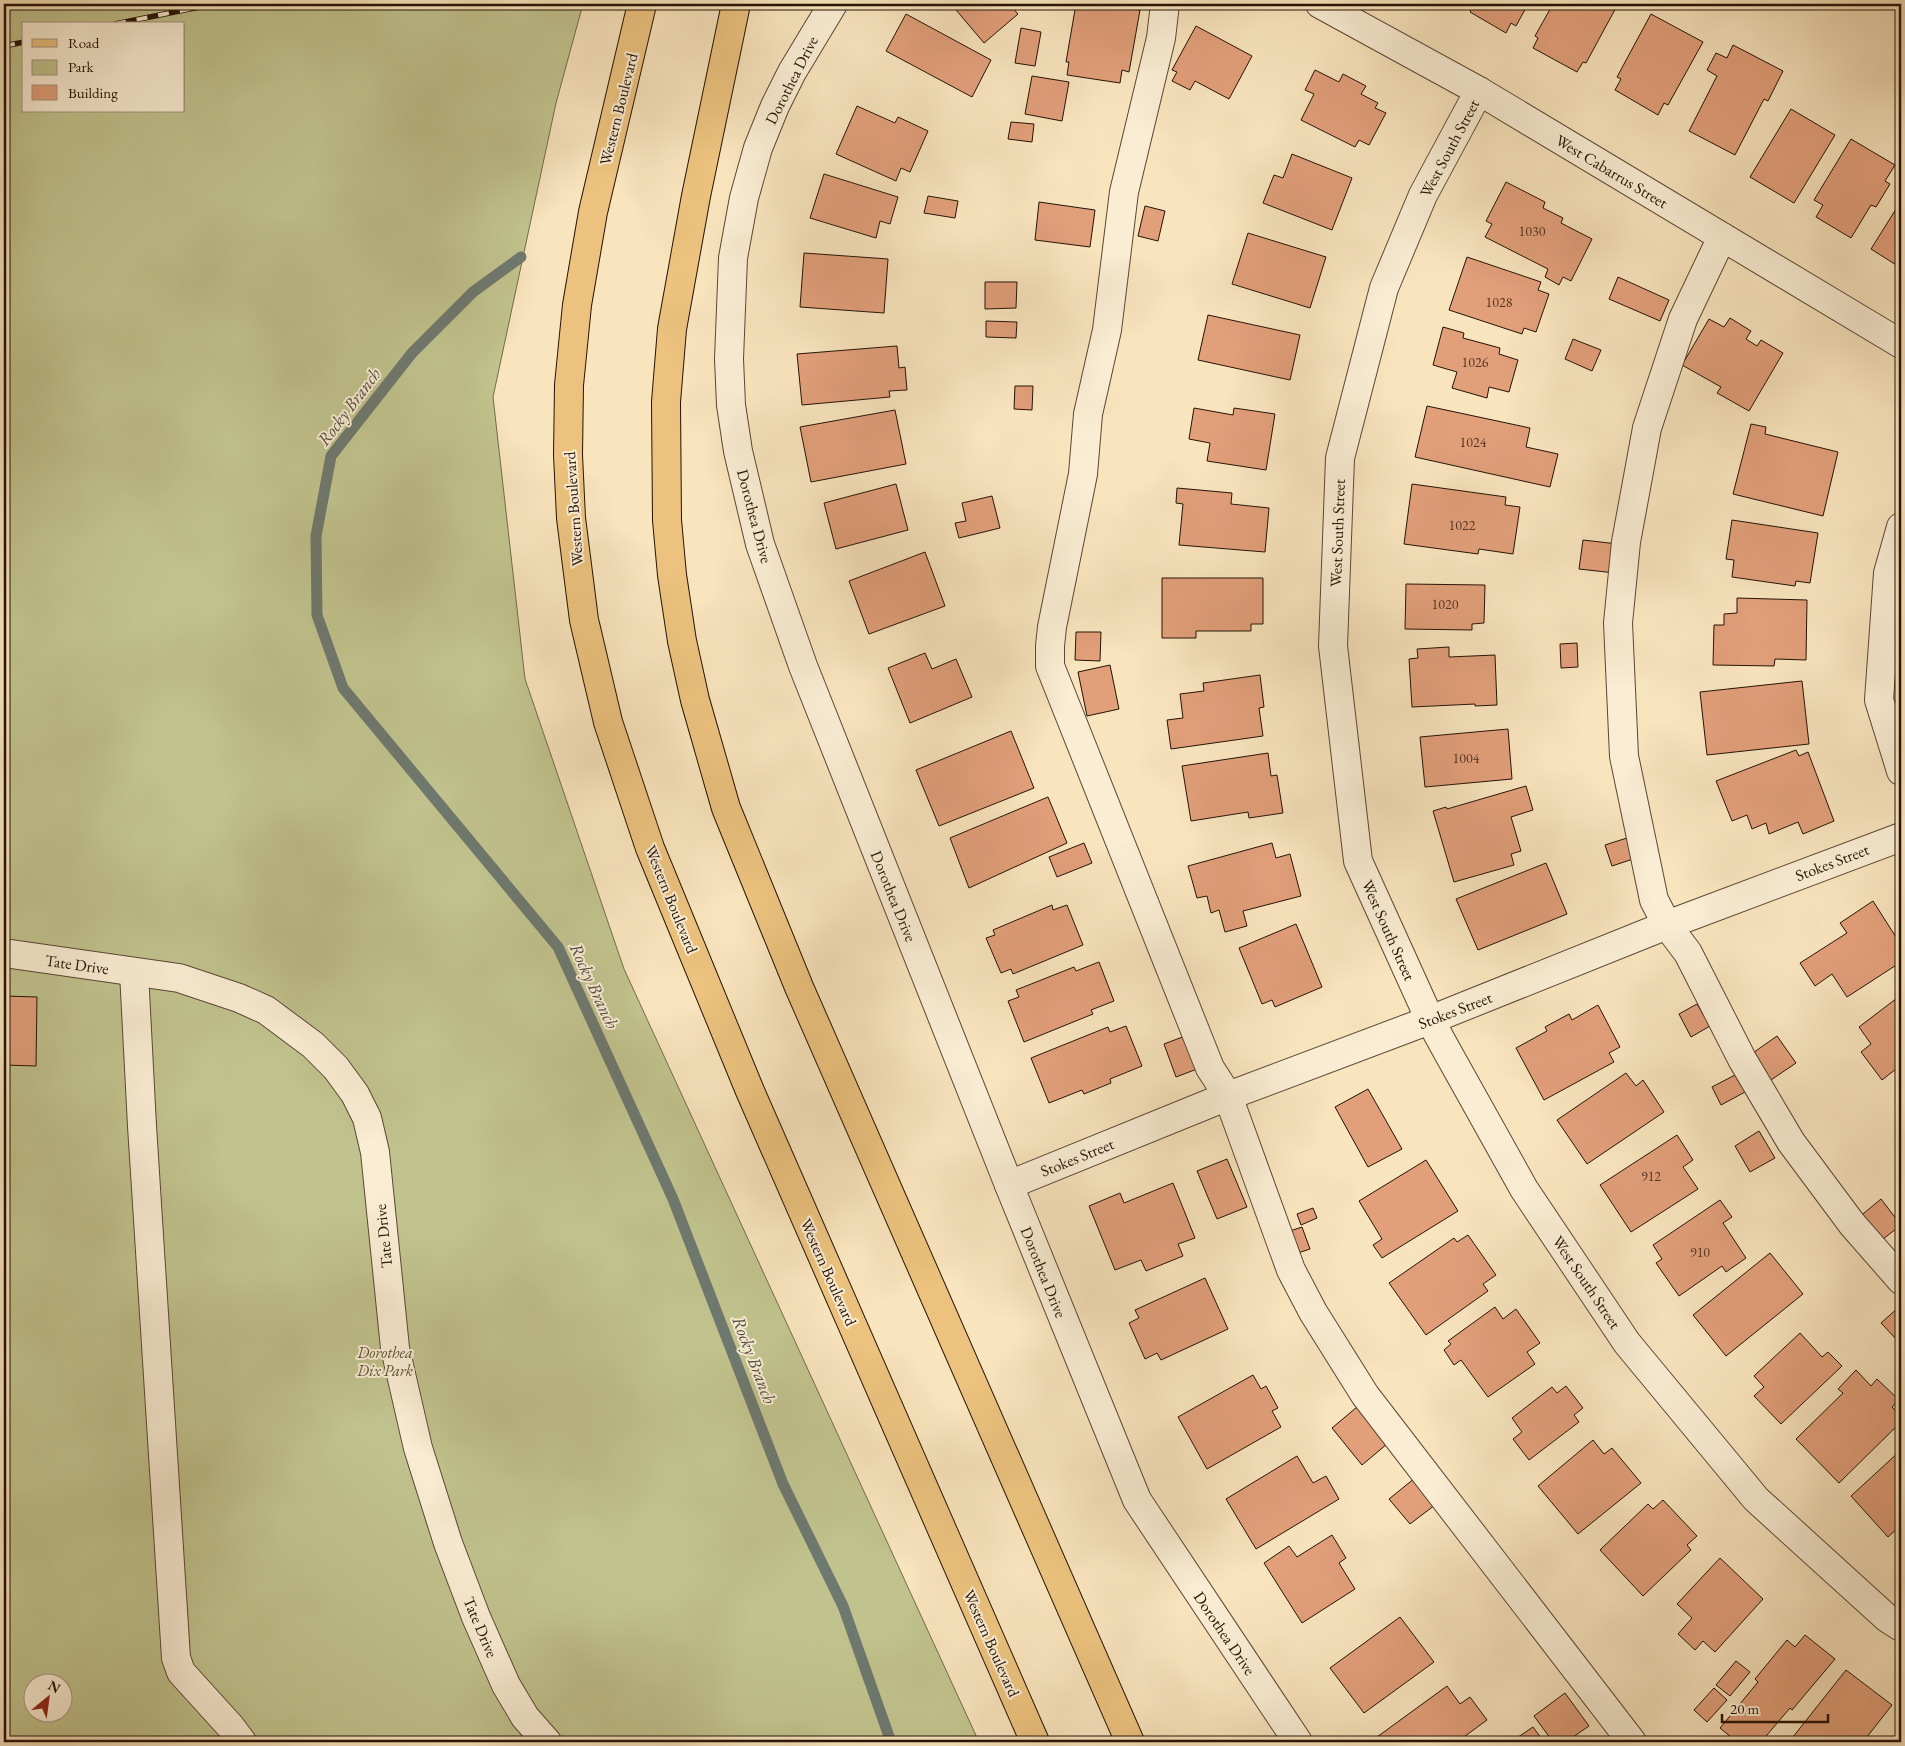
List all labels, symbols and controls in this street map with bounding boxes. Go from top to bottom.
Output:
legend [22,22,185,112]
street label: Dorothea Drive [760,32,823,128]
text: Road [68,33,100,52]
street label: Western Boulevard [594,50,643,168]
text: Park [68,57,95,76]
text: Building [68,83,118,102]
street label: West South Street [1415,96,1484,201]
street label: West Cabarrus Street [1552,130,1672,213]
house number: 1030 [1519,222,1546,240]
house number: 1028 [1486,293,1513,311]
house number: 1026 [1462,353,1489,371]
water label: Rocky Branch [312,363,386,451]
house number: 1024 [1460,433,1487,451]
street label: Western Boulevard [559,450,588,567]
street label: Dorothea Drive [732,467,777,565]
street label: West South Street [1325,479,1350,587]
house number: 1022 [1449,516,1476,534]
house number: 1020 [1432,595,1459,613]
house number: 1004 [1453,749,1480,767]
street label: Stokes Street [1792,839,1872,886]
street label: Western Boulevard [640,842,703,957]
street label: Dorothea Drive [866,848,921,945]
street label: West South Street [1357,877,1420,984]
water label: Rocky Branch [564,939,624,1033]
street label: Tate Drive [44,950,110,979]
street label: Stokes Street [1415,987,1495,1034]
street label: Stokes Street [1037,1133,1117,1182]
house number: 912 [1641,1167,1661,1185]
street label: Tate Drive [370,1203,397,1269]
street label: Western Boulevard [796,1215,862,1330]
street label: Dorothea Drive [1016,1224,1071,1321]
street label: West South Street [1548,1232,1626,1333]
house number: 910 [1690,1243,1710,1261]
water label: Rocky Branch [726,1313,782,1407]
park label: Dorothea Dix Park [356,1342,414,1381]
street label: Western Boulevard [959,1586,1025,1701]
street label: Dorothea Drive [1189,1587,1260,1679]
street label: Tate Drive [458,1594,503,1661]
north arrow [22,1674,72,1724]
text: N [45,1676,64,1698]
scale bar [1722,1691,1829,1723]
text: 20 m [1730,1699,1759,1718]

